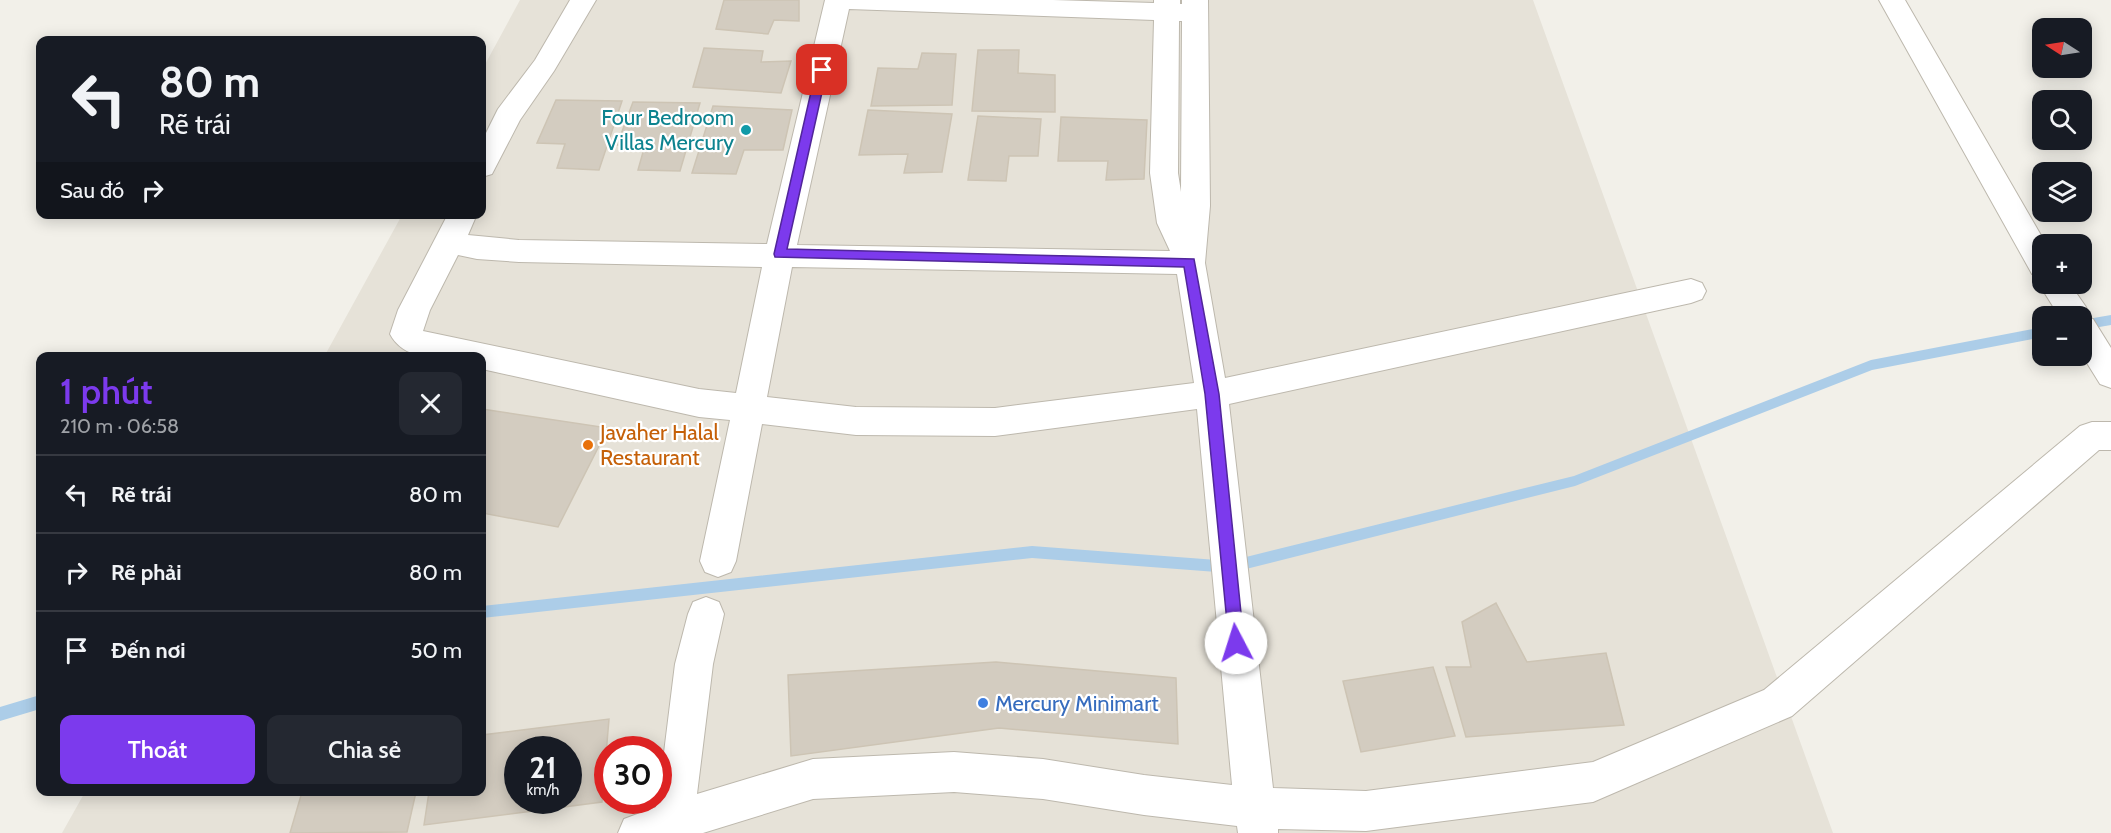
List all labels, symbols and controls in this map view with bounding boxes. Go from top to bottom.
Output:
north arrow [2032,18,2092,78]
map controls [2032,18,2092,366]
pin [796,44,847,95]
icon: arrive [805,53,838,86]
text: 80 m [159,56,260,108]
icon: left [60,60,138,138]
button: search [2032,90,2092,150]
place label: Four Bedroom Villas Mercury [601,104,734,156]
text: Rẽ trái [159,108,231,141]
marker: Four Bedroom Villas Mercury [739,123,753,137]
button: layers [2032,162,2092,222]
icon: right [136,174,169,207]
text: Sau đó [60,177,124,204]
button: + [2032,234,2092,294]
button: − [2032,306,2092,366]
text: 1 phút [60,369,153,413]
button: close [399,372,462,435]
text: 210 m · 06:58 [60,414,179,438]
place label: Javaher Halal Restaurant [599,419,720,471]
marker: Javaher Halal Restaurant [581,438,595,452]
icon: left [60,478,93,511]
text: Rẽ trái [111,481,172,508]
text: 80 m [409,481,462,508]
icon: right [60,556,93,589]
text: Rẽ phải [111,559,182,586]
text: 80 m [409,559,462,586]
position arrow [1204,611,1268,675]
icon: arrive [60,634,93,667]
text: Đến nơi [111,637,185,664]
text: 50 m [410,637,462,664]
place label: Mercury Minimart [995,690,1159,717]
marker: Mercury Minimart [976,696,990,710]
button: Thoát [60,715,255,784]
button: Chia sẻ [267,715,462,784]
speed limit sign: 30 [594,736,672,814]
text: 21 [530,749,556,786]
text: km/h [527,781,559,799]

